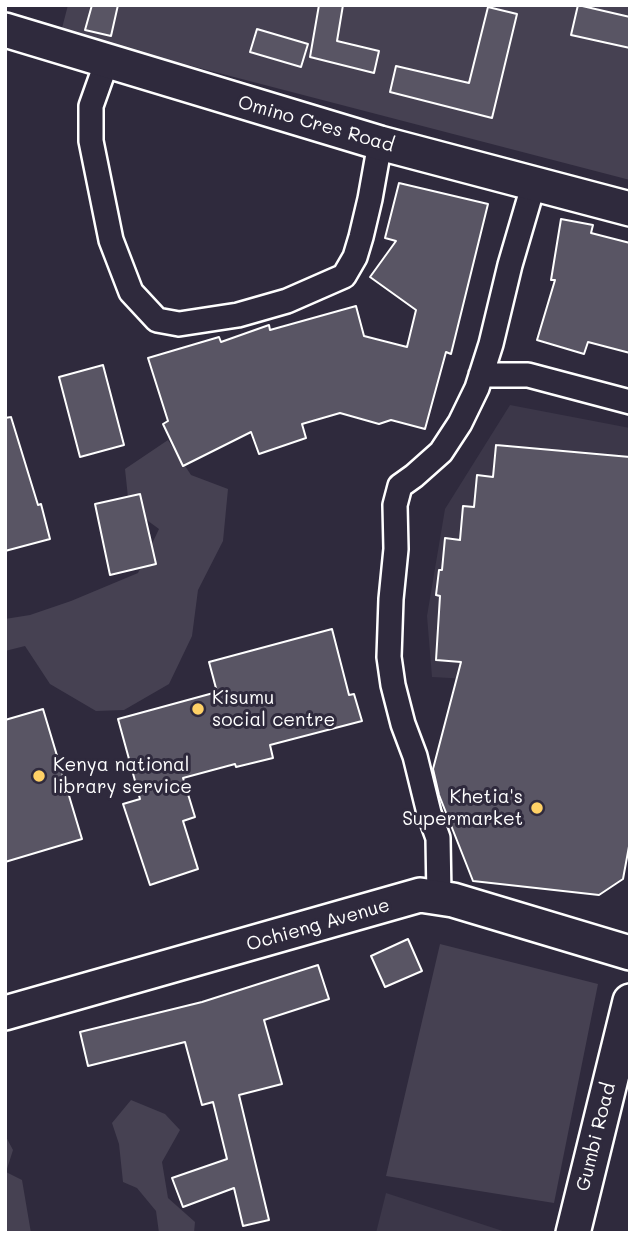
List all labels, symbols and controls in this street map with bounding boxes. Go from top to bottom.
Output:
street label: Omino Cres Road [235,91,397,157]
place label: Kisumu social centre [212,687,335,731]
marker: Kisumu social centre [190,701,206,717]
place label: Kenya national library service [53,754,192,798]
marker: Kenya national library service [31,768,47,784]
place label: Khetia's Supermarket [402,786,523,830]
marker: Khetia's Supermarket [529,800,545,816]
street label: Ochieng Avenue [244,894,392,956]
street label: Gumbi Road [572,1080,620,1194]

